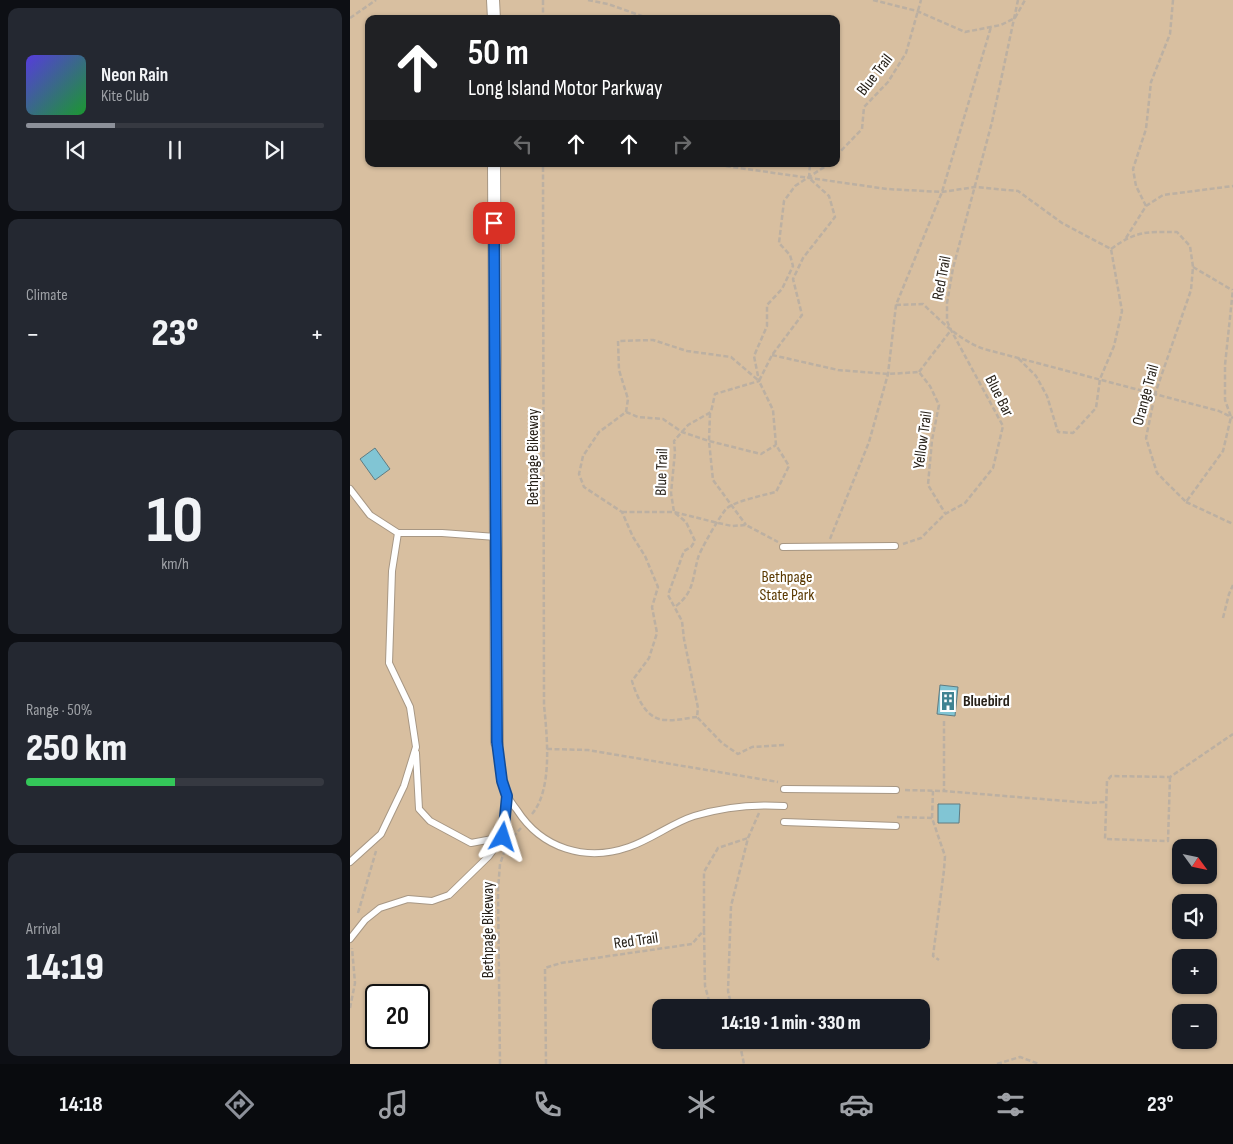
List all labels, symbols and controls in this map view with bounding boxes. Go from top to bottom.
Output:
text: 50 m [468,32,529,75]
icon: ahead [385,35,450,100]
street label: Blue Trail [853,50,897,100]
text: Neon Rain [101,64,168,87]
text: Long Island Motor Parkway [468,75,662,102]
text: Kite Club [101,87,149,106]
icon: left [509,130,537,158]
icon: ahead [562,130,590,158]
icon: ahead [615,130,643,158]
icon: right [668,130,696,158]
icon: previous [62,136,90,164]
icon: pause [161,136,189,164]
icon: next [260,136,288,164]
pin [473,202,515,244]
icon: arrive [480,209,508,237]
street label: Red Trail [928,254,956,302]
text: Climate [26,286,68,305]
text: 23° [152,311,198,356]
text: − [26,318,40,351]
text: + [310,318,324,351]
street label: Orange Trail [1129,362,1163,428]
street label: Blue Bar [981,372,1018,420]
street label: Bethpage Bikeway [524,409,543,505]
street label: Yellow Trail [910,410,936,470]
street label: Blue Trail [652,448,672,496]
text: 10 [147,483,203,561]
text: km/h [161,555,189,574]
park label: Bethpage State Park [760,568,814,605]
building icon: Bluebird [937,690,959,712]
place label: Bluebird [963,692,1010,711]
text: Range · 50% [26,701,92,720]
text: 250 km [26,726,127,771]
position arrow [476,810,528,862]
north arrow [1172,839,1218,884]
map controls [1172,839,1217,1049]
street label: Bethpage Bikeway [479,882,498,978]
button: sound [1172,894,1217,939]
text: Arrival [26,920,60,939]
street label: Red Trail [613,928,659,954]
text: 14:19 [26,945,104,990]
button: + [1172,949,1217,994]
speed limit sign: 20 [365,984,430,1049]
button: − [1172,1004,1217,1049]
text: 14:19 · 1 min · 330 m [722,1012,860,1035]
icon: directions [222,1087,257,1122]
icon: music [376,1087,411,1122]
icon: phone [530,1087,565,1122]
icon: climate [684,1087,719,1122]
icon: car [839,1087,874,1122]
icon: filters [993,1087,1028,1122]
text: 14:18 [60,1091,103,1118]
text: 23° [1147,1091,1173,1118]

